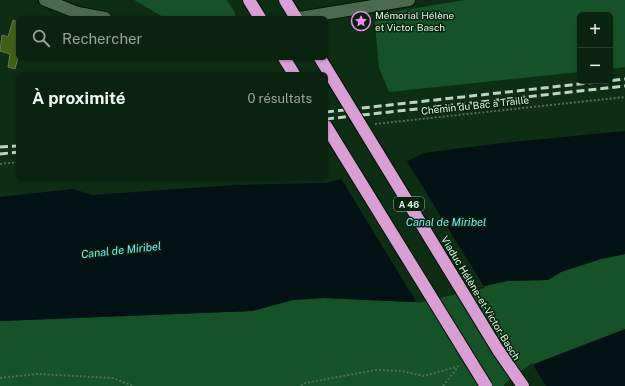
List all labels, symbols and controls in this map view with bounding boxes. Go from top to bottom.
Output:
place label: Mémorial Hélène et Victor Basch [375,9,455,33]
place icon: Mémorial Hélène et Victor Basch [350,10,372,32]
map controls [577,12,613,84]
button: + [577,12,613,48]
search box [16,16,328,60]
icon: search [30,27,52,49]
text: Rechercher [62,30,142,47]
button: − [577,48,613,84]
text: À proximité [32,88,126,108]
text: 0 résultats [247,91,312,106]
street label: Chemin du Bac à Traille [420,93,530,117]
road number: A 46 [394,197,424,211]
water label: Canal de Miribel [406,216,486,228]
street label: Viaduc Hélène-et-Victor-Basch [439,234,523,362]
water label: Canal de Miribel [80,240,162,260]

